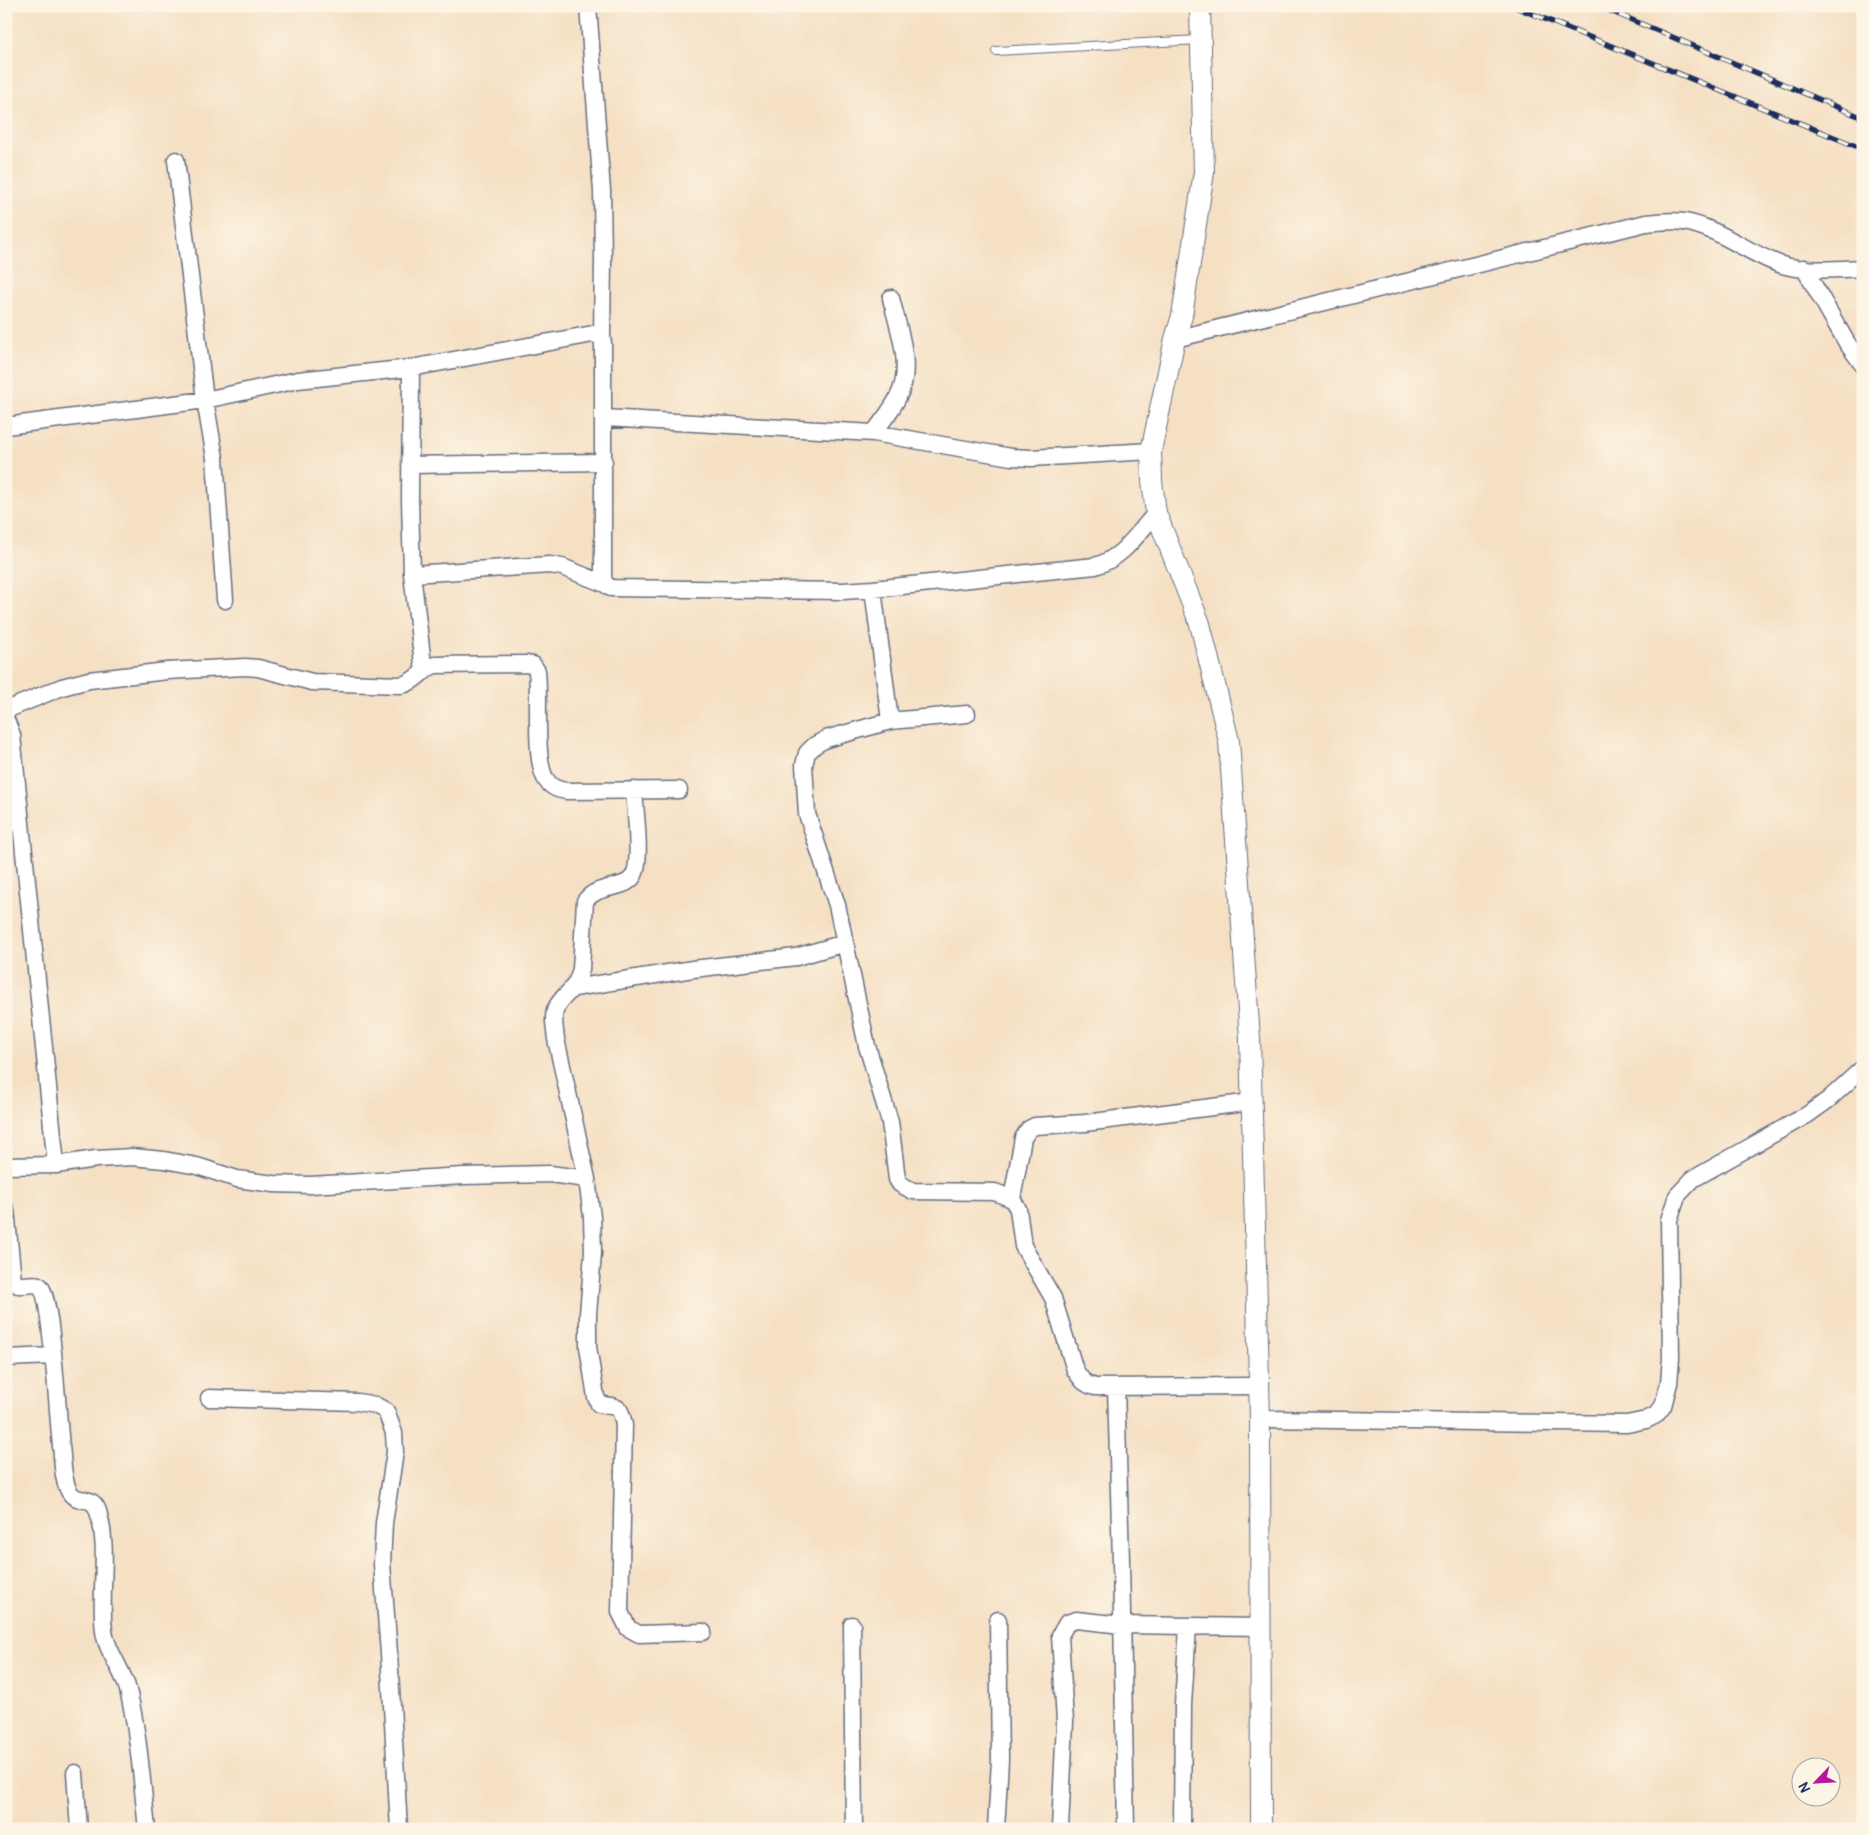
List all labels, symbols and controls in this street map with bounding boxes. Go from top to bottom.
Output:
north arrow [1792,1758,1842,1808]
text: N [1795,1779,1814,1795]

